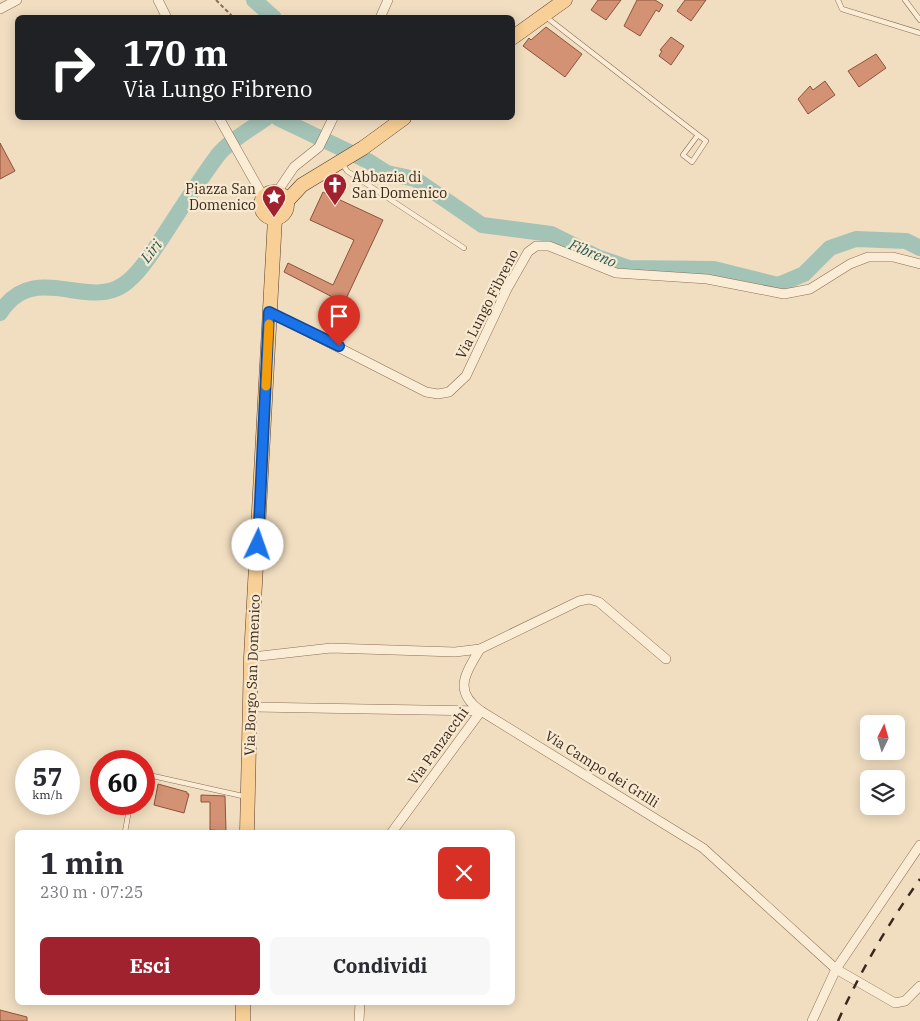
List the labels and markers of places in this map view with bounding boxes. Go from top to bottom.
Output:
place label: Abbazia di San Domenico [352,168,447,202]
church icon: Abbazia di San Domenico [322,172,348,206]
place label: Piazza San Domenico [185,180,256,214]
place icon: Piazza San Domenico [261,184,287,218]
pin [318,295,360,346]

